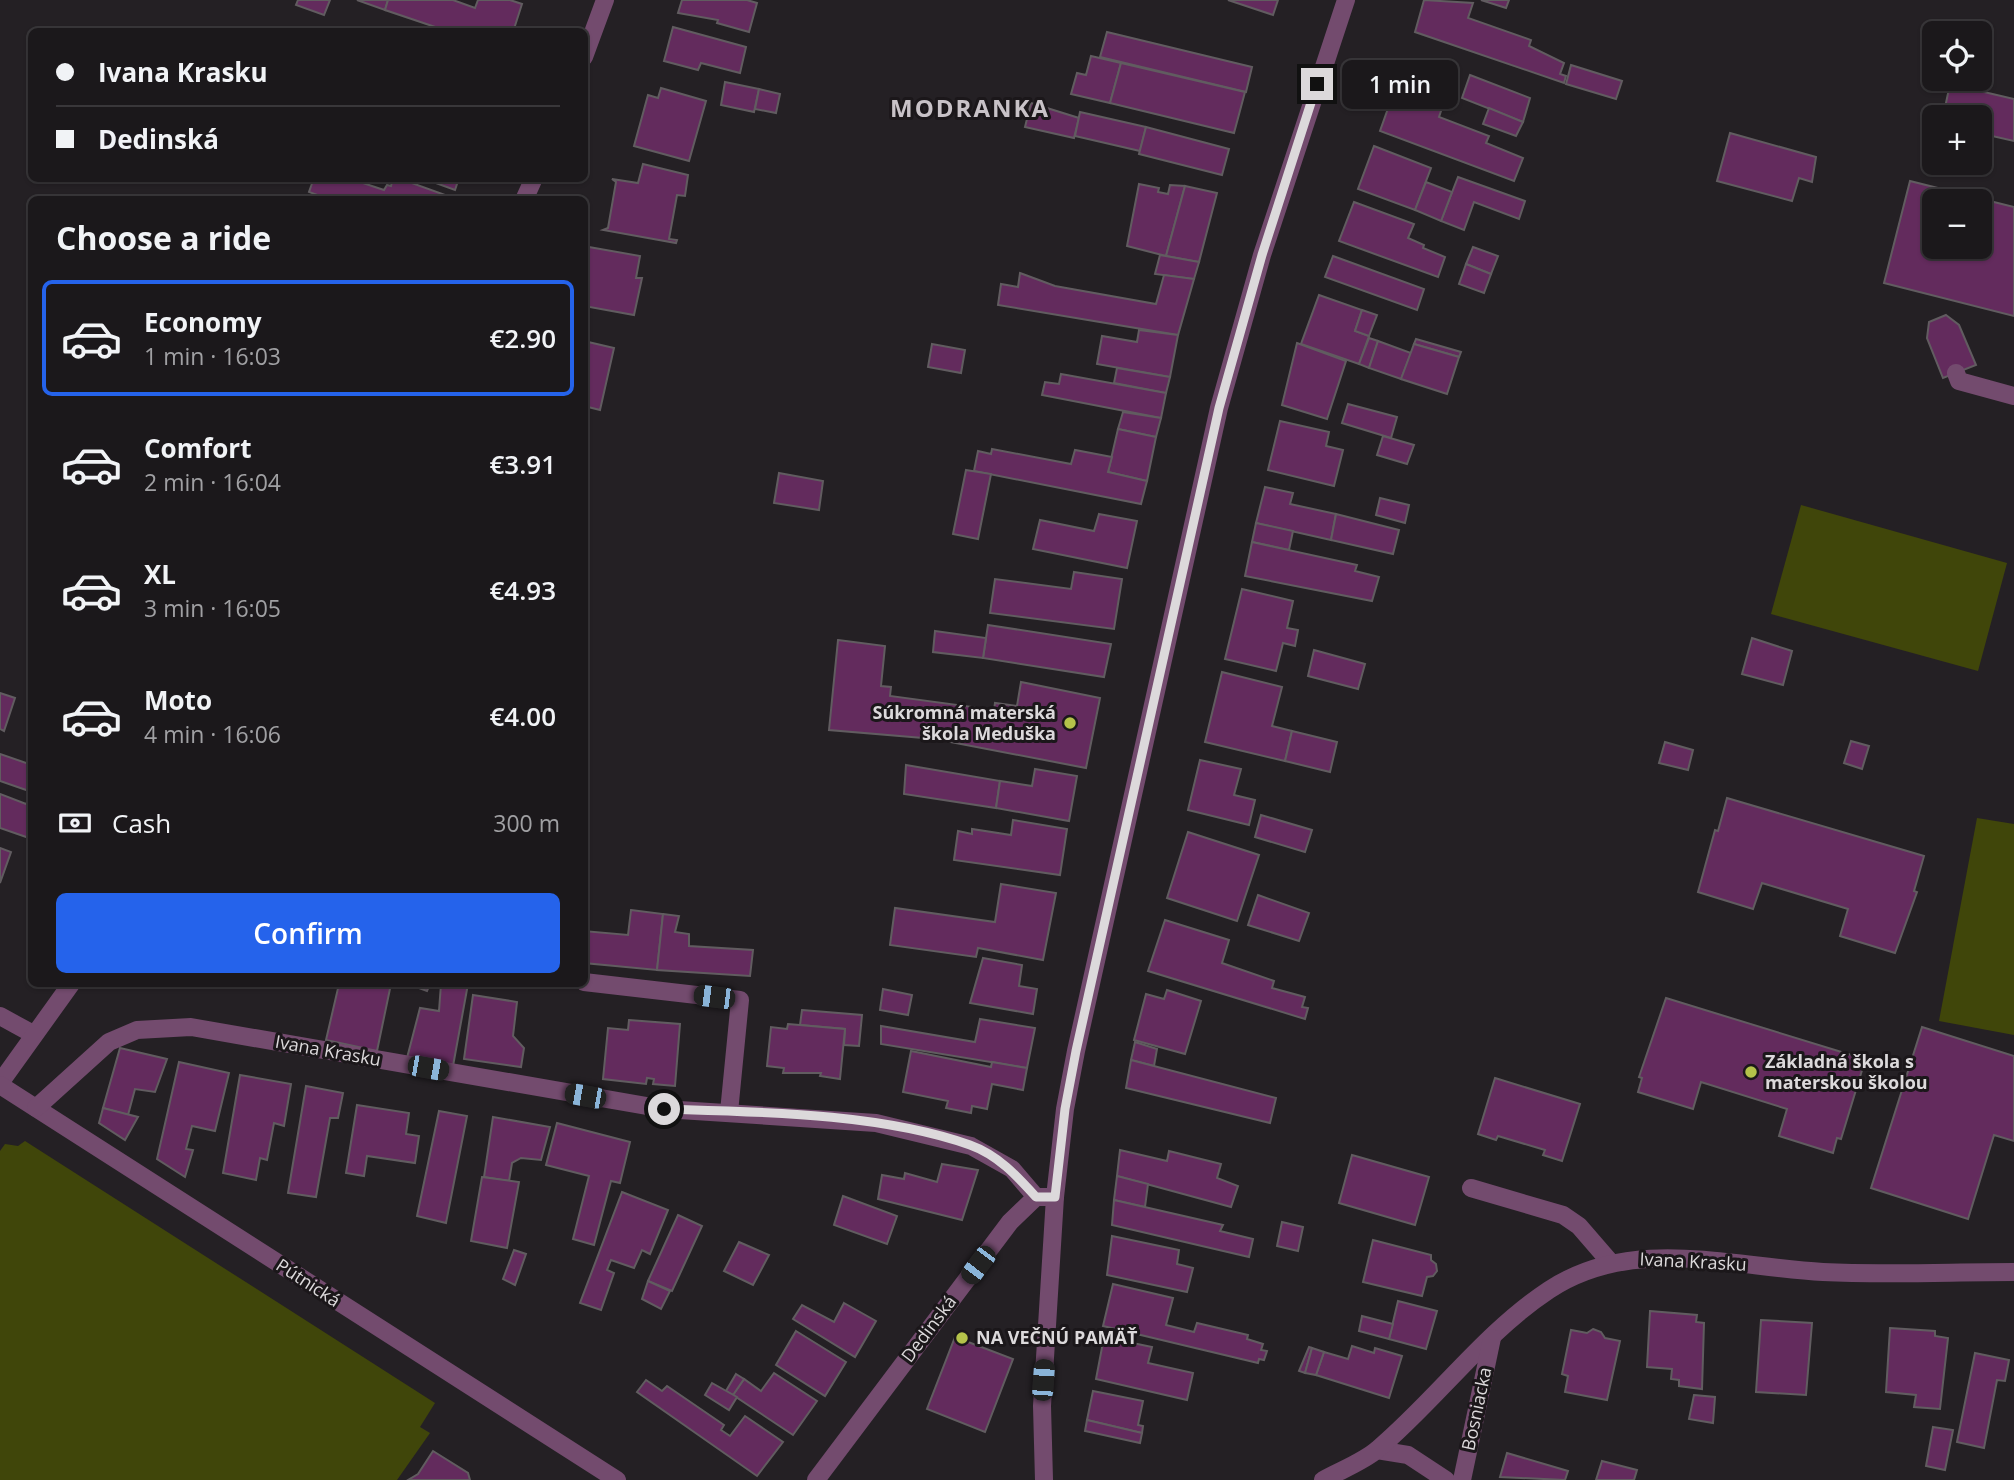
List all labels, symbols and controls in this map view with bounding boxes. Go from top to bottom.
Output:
map controls [1922,21,1992,259]
button: locate [1922,21,1992,91]
text: Ivana Krasku [98,54,268,90]
callout: 1 min [1342,60,1457,108]
route end [1301,68,1333,100]
text: 1 min [1369,68,1431,100]
district label: MODRANKA [890,91,1050,124]
button: + [1922,105,1992,175]
text: Dedinská [98,121,219,157]
button: − [1922,189,1992,259]
text: Choose a ride [56,216,271,259]
text: Economy [144,304,262,340]
icon: car [60,307,123,370]
text: €2.90 [489,320,556,356]
text: 1 min · 16:03 [144,340,281,372]
text: Comfort [144,430,251,466]
icon: car [60,433,123,496]
text: €3.91 [489,446,556,482]
text: 2 min · 16:04 [144,466,281,498]
text: XL [144,556,176,592]
icon: car [60,559,123,622]
text: €4.93 [489,572,556,608]
text: 3 min · 16:05 [144,592,281,624]
text: Moto [144,682,212,718]
icon: car [60,685,123,748]
text: €4.00 [489,698,556,734]
place label: Súkromná materská škola Meduška [873,700,1056,745]
marker: Súkromná materská škola Meduška [1062,715,1078,731]
text: 4 min · 16:06 [144,718,281,750]
icon: cash [56,804,94,842]
text: Cash [112,805,171,841]
text: 300 m [493,807,560,839]
button: Confirm [56,893,560,973]
car [692,984,737,1010]
street label: Ivana Krasku [273,1029,383,1071]
place label: Základná škola s materskou školou [1765,1049,1928,1094]
car [406,1054,451,1082]
marker: Základná škola s materskou školou [1743,1064,1759,1080]
car [563,1082,608,1110]
route start [648,1093,680,1125]
car [957,1242,1000,1288]
street label: Ivana Krasku [1639,1246,1747,1276]
street label: Pútnická [272,1253,345,1312]
street label: Dedinská [895,1290,961,1367]
place label: NA VEČNÚ PAMÄŤ [976,1325,1138,1349]
marker: NA VEČNÚ PAMÄŤ [954,1330,970,1346]
car [1032,1358,1055,1402]
street label: Bosniacka [1455,1365,1497,1453]

